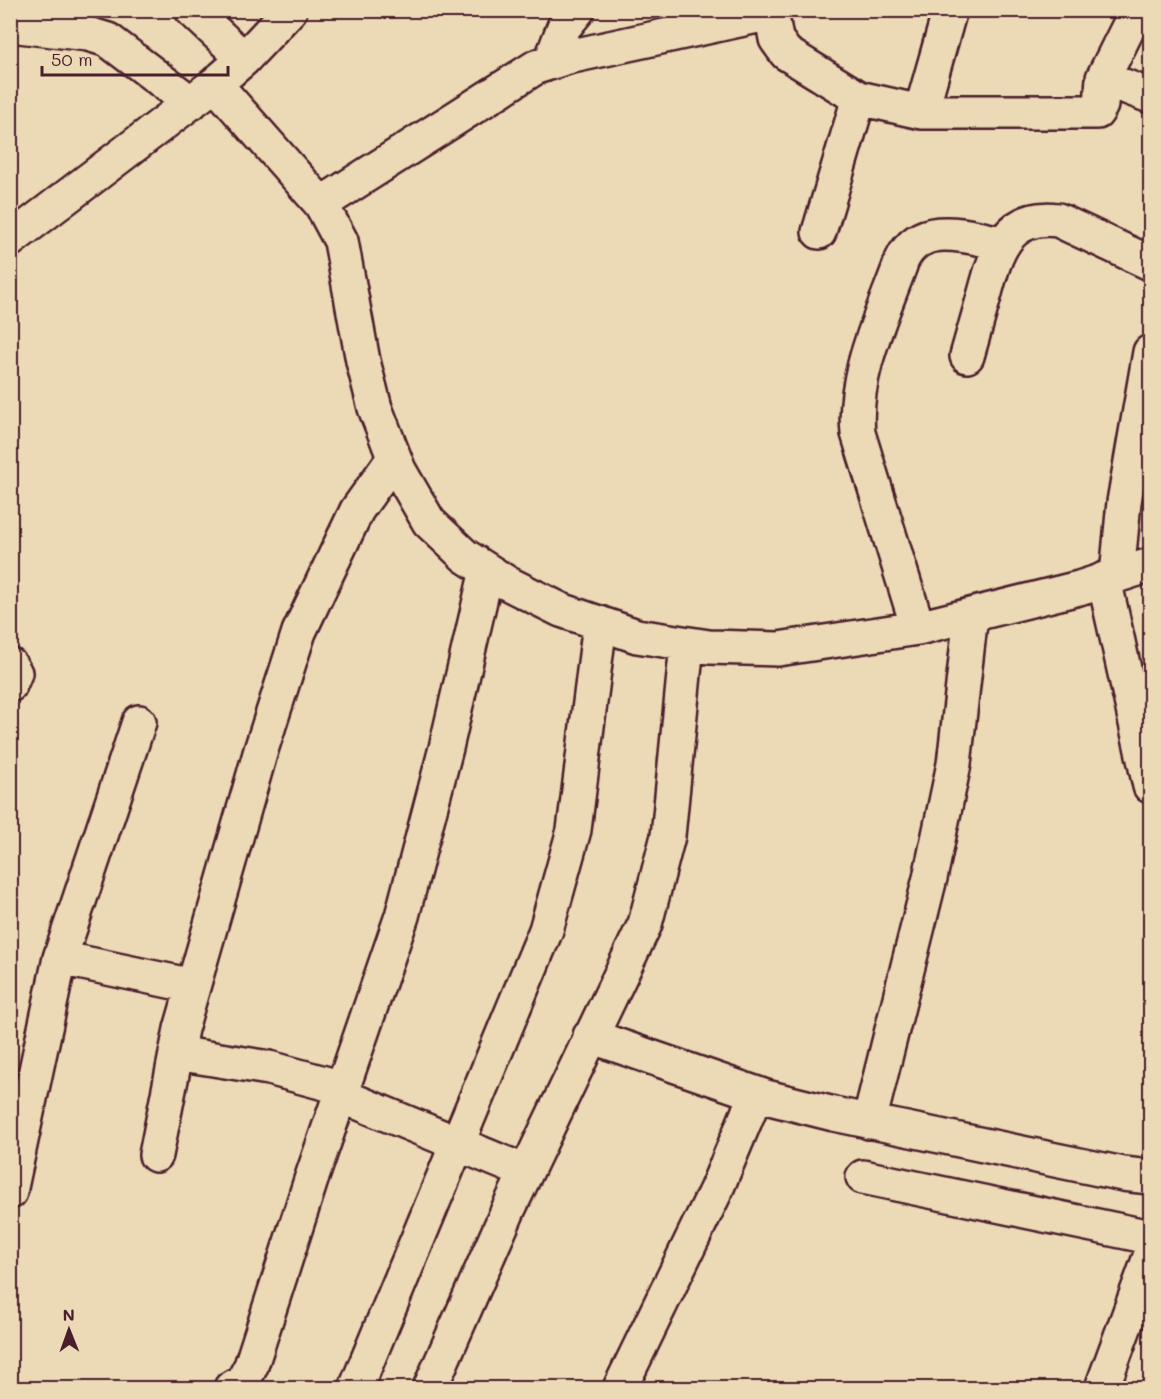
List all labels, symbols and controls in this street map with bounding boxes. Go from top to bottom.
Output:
scale bar [42,39,228,77]
text: 50 m [51,47,93,71]
north arrow [39,1300,99,1360]
text: N [62,1304,75,1325]

